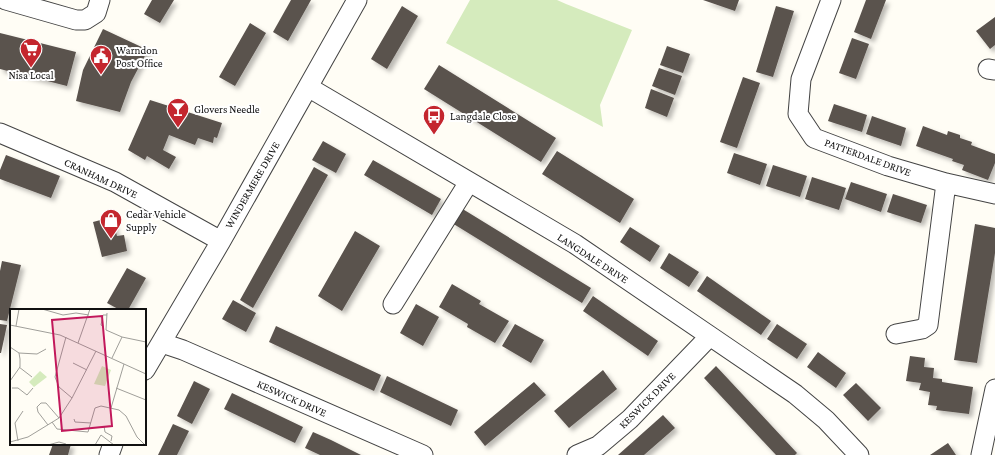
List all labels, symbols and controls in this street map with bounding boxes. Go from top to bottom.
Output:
supermarket icon: Nisa Local [18,36,44,69]
public building icon: Warndon Post Office [88,43,114,76]
place label: Warndon Post Office [116,44,163,69]
place label: Nisa Local [8,69,54,81]
bar icon: Glovers Needle [165,96,191,129]
place label: Glovers Needle [194,103,260,115]
bus stop icon: Langdale Close [421,103,447,136]
place label: Langdale Close [450,110,517,123]
street label: PATTERDALE DRIVE [823,136,913,178]
street label: WINDERMERE DRIVE [222,139,282,231]
street label: CRANHAM DRIVE [62,156,140,200]
shop icon: Cedar Vehicle Supply [98,207,124,240]
place label: Cedar Vehicle Supply [126,208,186,234]
street label: LANGDALE DRIVE [555,231,631,285]
inset map [10,309,146,445]
street label: KESWICK DRIVE [616,369,678,431]
street label: KESWICK DRIVE [255,377,329,419]

